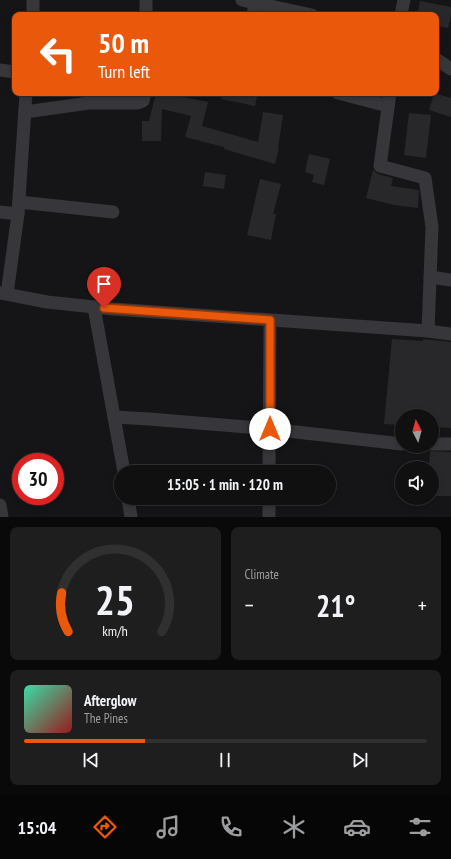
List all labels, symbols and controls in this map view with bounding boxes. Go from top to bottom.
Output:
text: 50 m [98,24,149,61]
icon: left [32,28,84,80]
text: Turn left [98,60,150,83]
pin [87,267,121,308]
icon: arrive [93,273,115,295]
position arrow [249,408,291,450]
north arrow [395,409,439,453]
map controls [395,409,439,505]
speed limit sign: 30 [12,453,64,505]
button: sound [395,461,439,505]
text: 15:05 · 1 min · 120 m [167,475,283,494]
text: Climate [245,566,279,583]
text: 25 [95,572,135,625]
text: 21° [316,586,356,625]
text: − [245,591,254,619]
text: + [418,591,427,619]
text: km/h [103,620,128,639]
text: Afterglow [84,691,136,710]
text: The Pines [84,710,128,727]
icon: previous [80,749,102,771]
icon: pause [214,749,236,771]
icon: next [349,749,371,771]
icon: directions [91,813,119,841]
icon: music [154,813,182,841]
icon: phone [217,813,245,841]
icon: climate [280,813,308,841]
icon: car [343,813,371,841]
icon: filters [406,813,434,841]
text: 15:04 [17,816,56,839]

